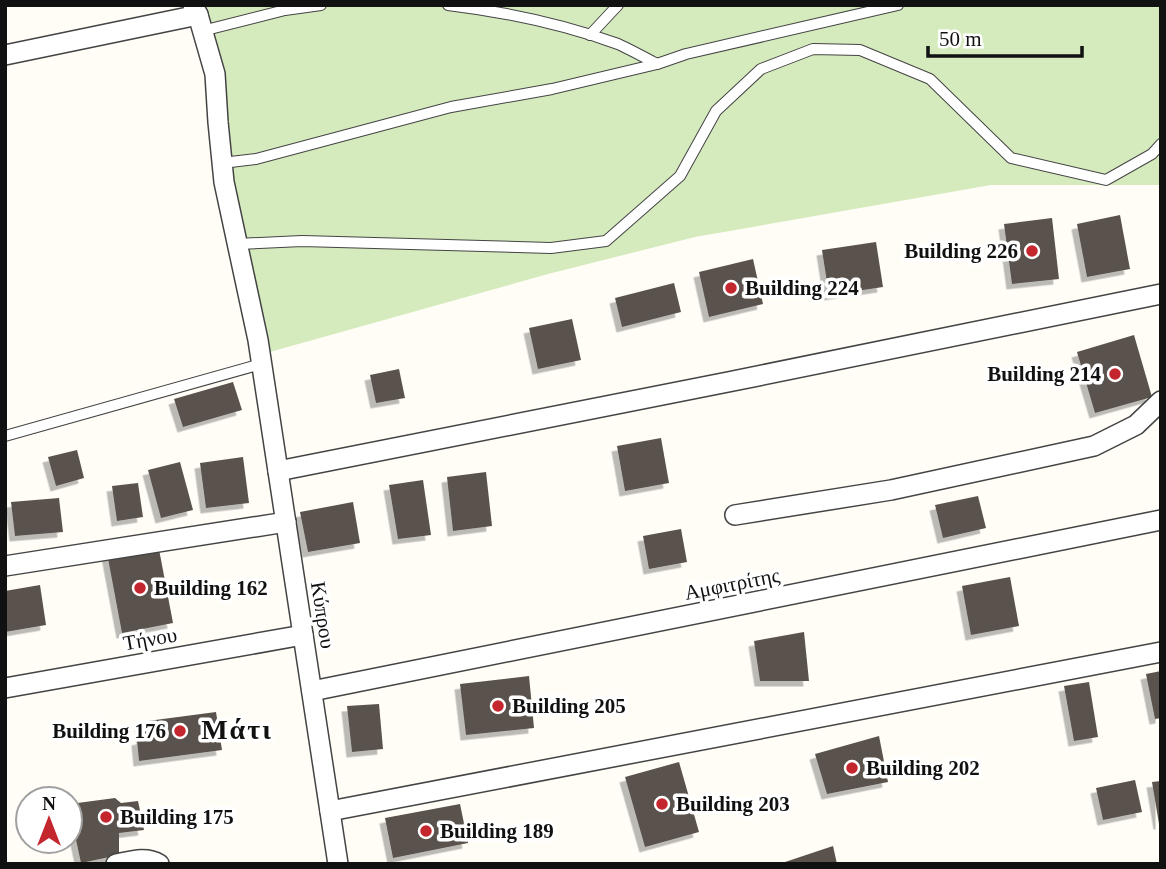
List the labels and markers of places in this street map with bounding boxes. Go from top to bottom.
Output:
place label: Building 226 [904,239,1018,263]
marker: Building 226 [1024,243,1040,259]
place label: Building 224 [745,276,859,300]
marker: Building 224 [723,280,739,296]
place label: Building 214 [987,362,1101,386]
marker: Building 214 [1107,366,1123,382]
place label: Building 162 [154,576,268,600]
marker: Building 162 [132,580,148,596]
place label: Building 205 [512,694,626,718]
marker: Building 205 [490,698,506,714]
place label: Building 176 [52,719,166,743]
marker: Building 176 [172,723,188,739]
place label: Building 202 [866,756,980,780]
marker: Building 202 [844,760,860,776]
place label: Building 203 [676,792,790,816]
marker: Building 203 [654,796,670,812]
place label: Building 175 [120,805,234,829]
marker: Building 175 [98,809,114,825]
place label: Building 189 [440,819,554,843]
marker: Building 189 [418,823,434,839]

